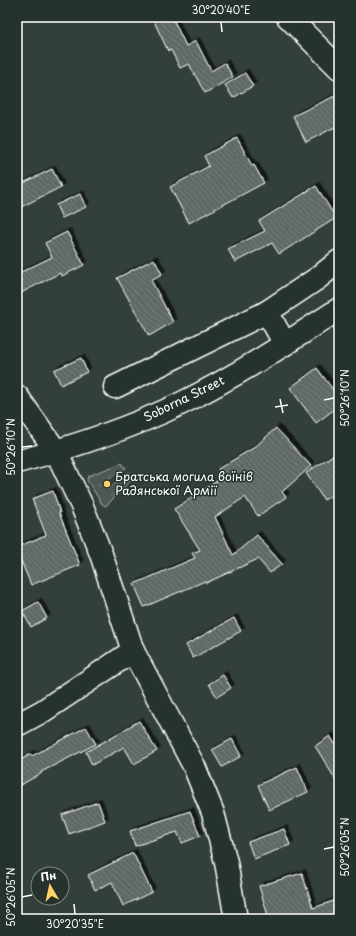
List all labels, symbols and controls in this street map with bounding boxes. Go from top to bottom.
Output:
text: 30°20'40"E [192,2,250,17]
text: 50°26'10"N [337,369,352,427]
street label: Soborna Street [140,371,227,425]
text: 50°26'10"N [3,418,18,476]
place label: Братська могила воїнів Радянської Армії [115,467,253,499]
marker: Братська могила воїнів Радянської Армії [102,479,112,489]
text: 50°26'05"N [337,817,352,877]
north arrow [30,866,70,906]
text: Пн [39,866,58,885]
text: 50°26'05"N [3,867,18,927]
text: 30°20'35"E [46,916,104,931]

